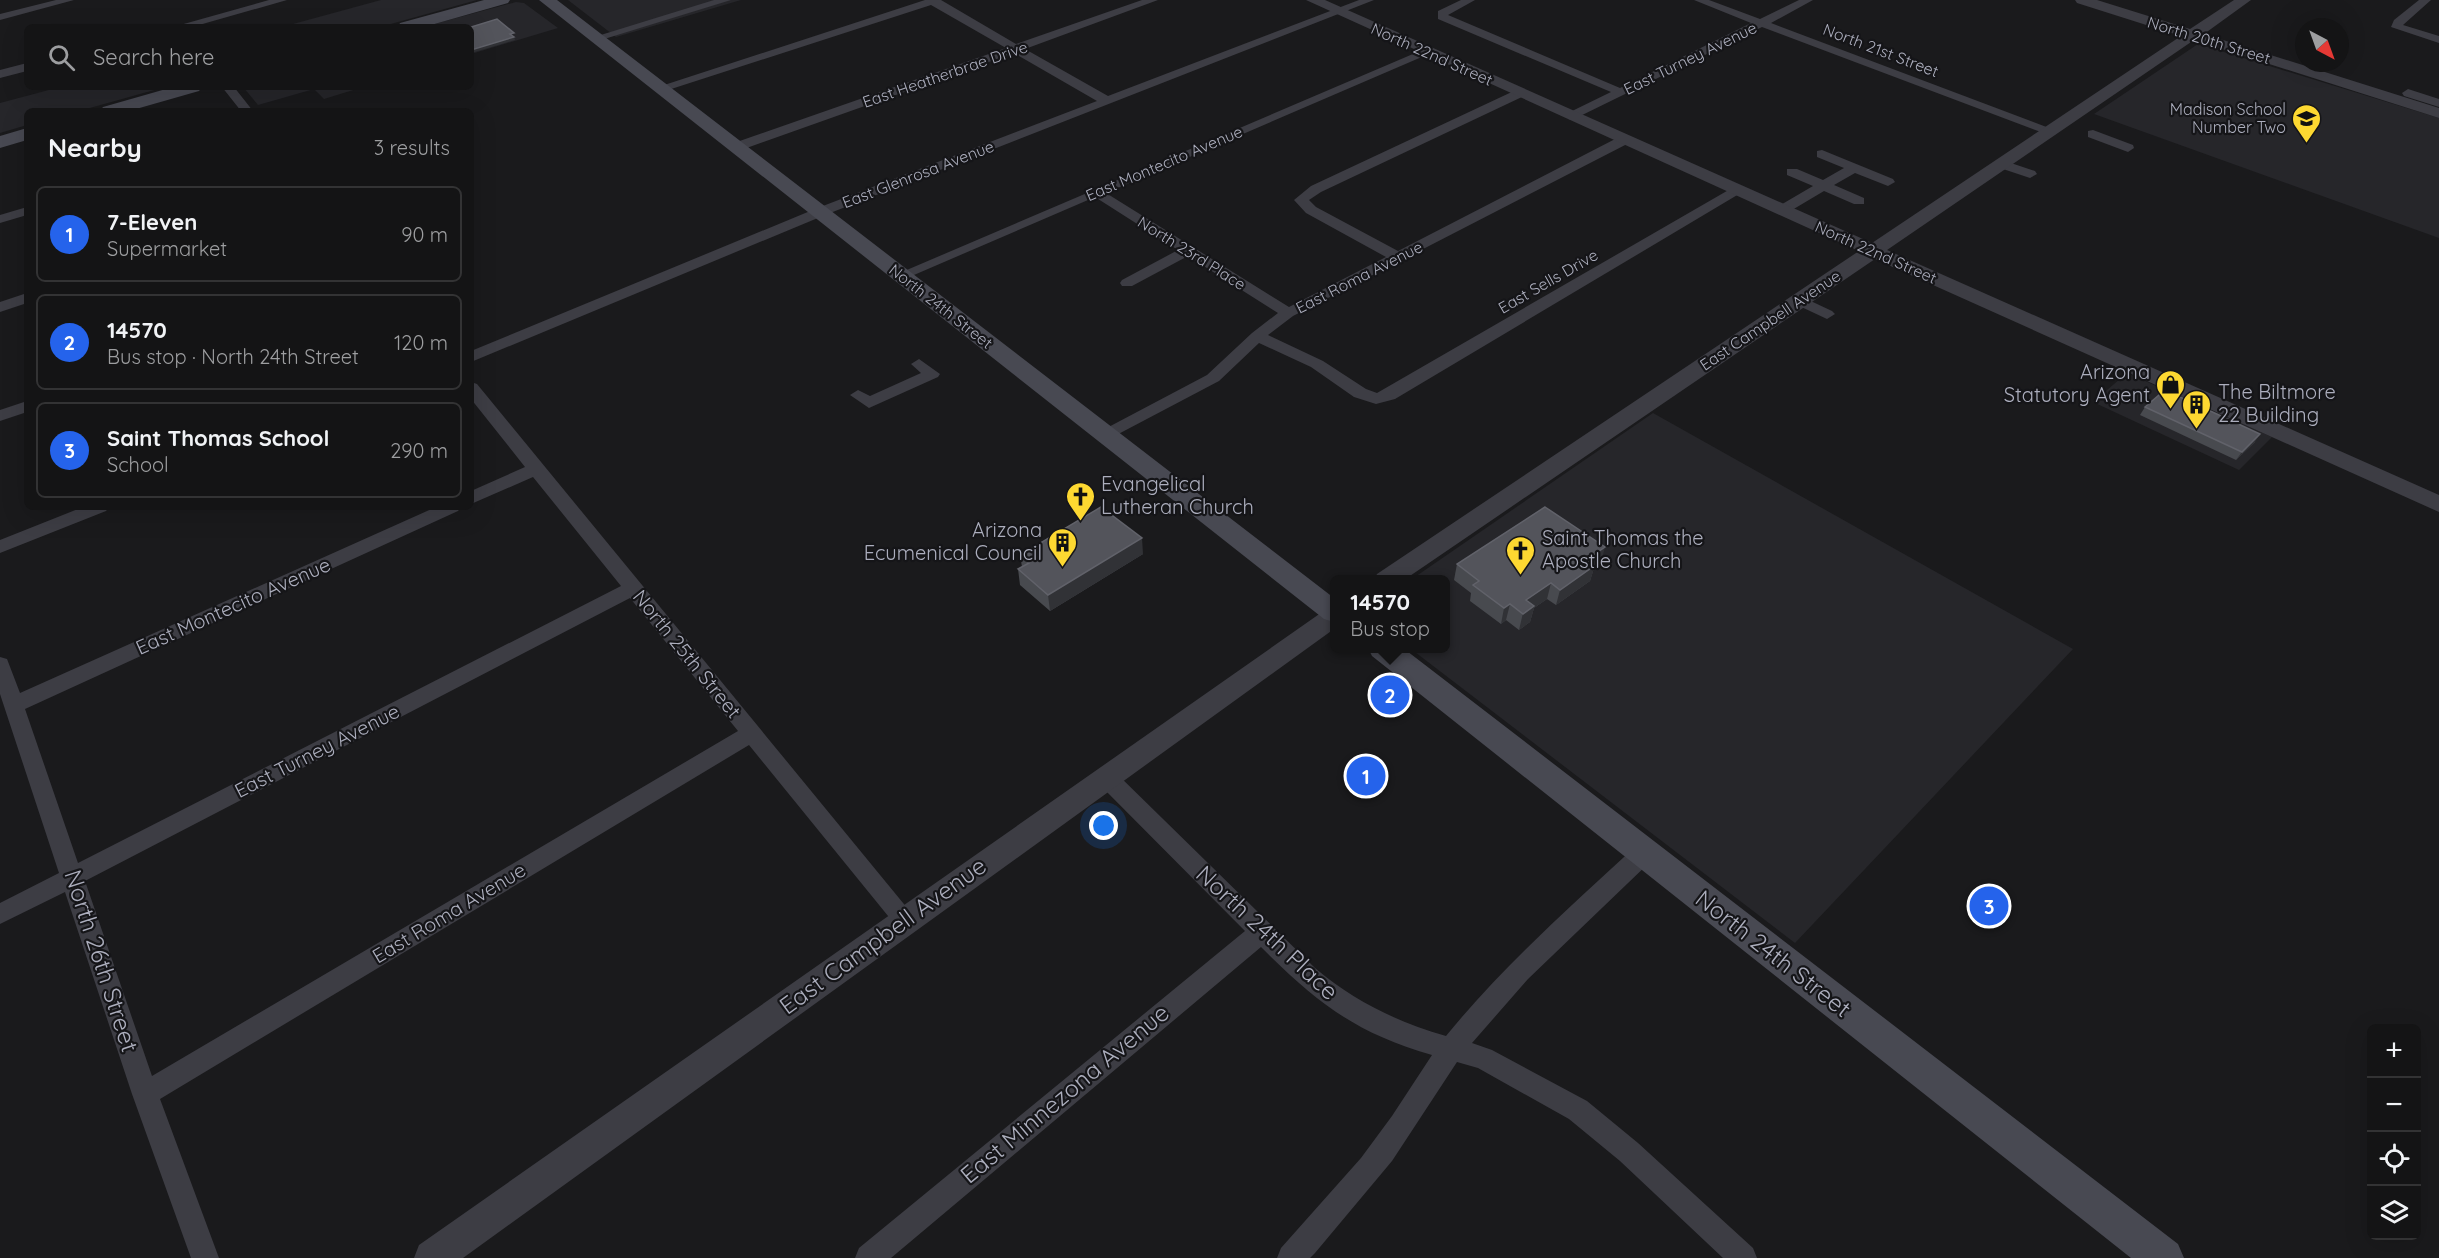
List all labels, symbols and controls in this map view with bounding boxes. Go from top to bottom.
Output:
street label: North 20th Street [2145,12,2273,68]
street label: East Turney Avenue [1620,17,1760,99]
street label: North 22nd Street [1368,18,1496,90]
north arrow [2295,18,2349,72]
street label: North 21st Street [1820,19,1942,81]
search box [24,24,474,90]
street label: East Heatherbrae Drive [860,36,1030,112]
icon: search [45,41,78,74]
text: Search here [93,43,214,71]
place label: Madison School Number Two [2170,99,2286,137]
school or university icon: Madison School Number Two [2291,102,2323,144]
street label: East Montecito Avenue [1083,121,1245,205]
text: Nearby [48,131,142,164]
text: 3 results [374,135,450,160]
street label: East Glenrosa Avenue [839,136,997,212]
text: 7-Eleven [107,208,197,236]
street label: North 23rd Place [1134,212,1250,294]
street label: North 22nd Street [1812,216,1940,288]
text: 1 [66,222,73,247]
text: 90 m [401,222,448,247]
text: Supermarket [107,236,227,261]
street label: East Roma Avenue [1292,236,1426,318]
street label: East Sells Drive [1495,244,1601,318]
street label: North 24th Street [885,259,997,353]
street label: East Campbell Avenue [1696,265,1844,375]
text: 14570 [107,316,167,344]
text: 2 [64,330,75,355]
text: 120 m [394,330,448,355]
text: Bus stop · North 24th Street [107,344,359,369]
place label: Arizona Statutory Agent [2004,359,2150,407]
shop icon: Arizona Statutory Agent [2155,368,2187,410]
place label: The Biltmore 22 Building [2218,379,2336,427]
building icon: The Biltmore 22 Building [2181,388,2213,430]
text: Saint Thomas School [107,424,330,452]
text: 3 [64,438,75,463]
text: 290 m [390,438,448,463]
text: School [107,452,169,477]
place label: Evangelical Lutheran Church [1101,471,1254,519]
church icon: Evangelical Lutheran Church [1064,480,1096,522]
place label: Arizona Ecumenical Council [864,517,1042,565]
place label: Saint Thomas the Apostle Church [1542,525,1704,573]
building icon: Arizona Ecumenical Council [1047,526,1079,568]
church icon: Saint Thomas the Apostle Church [1505,534,1537,576]
street label: East Montecito Avenue [132,551,334,660]
popup [1330,575,1450,653]
street label: North 25th Street [628,584,747,723]
text: 14570 [1350,588,1410,616]
text: Bus stop [1350,616,1430,641]
pin: 2 [1370,672,1410,718]
street label: East Turney Avenue [230,698,403,803]
pin: 1 [1346,754,1386,798]
your location [1089,811,1118,840]
street label: East Campbell Avenue [773,850,992,1020]
street label: East Roma Avenue [367,857,530,968]
street label: North 24th Place [1190,859,1345,1006]
street label: North 26th Street [58,866,146,1056]
street label: North 24th Street [1690,883,1857,1023]
pin: 3 [1970,884,2008,928]
street label: East Minnezona Avenue [954,997,1175,1189]
map controls [2367,1024,2421,1240]
button: + [2367,1024,2421,1078]
button: − [2367,1078,2421,1132]
button: locate [2367,1132,2421,1186]
button: layers [2367,1186,2421,1240]

